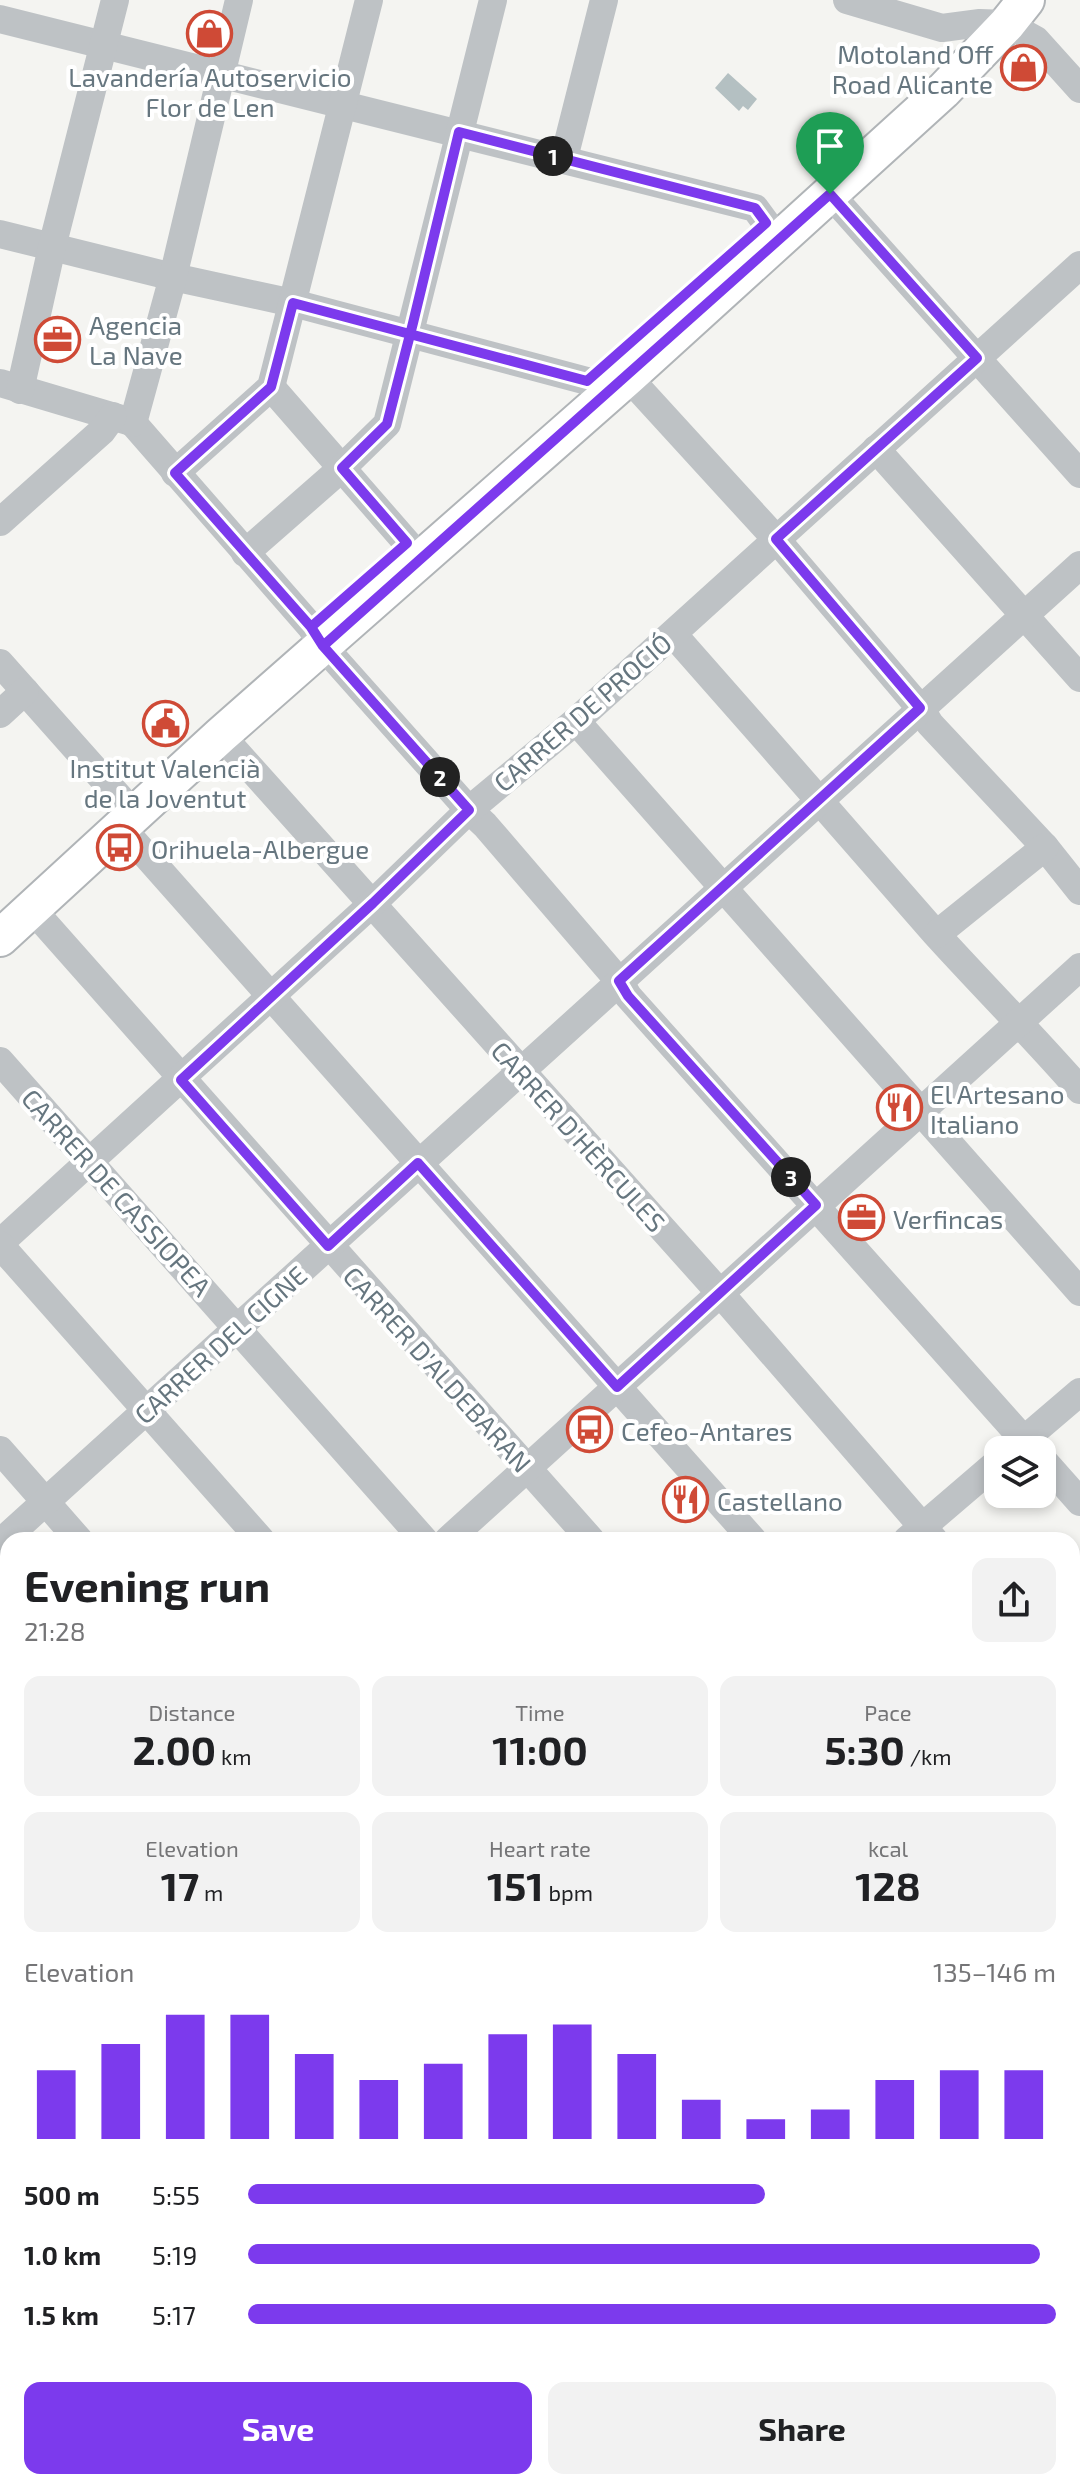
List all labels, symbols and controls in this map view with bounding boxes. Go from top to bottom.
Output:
shop icon: Lavandería Autoservicio Flor de Len [186,9,234,57]
place label: Motoland Off Road Alicante [832,38,994,99]
shop icon: Motoland Off Road Alicante [1000,44,1048,92]
place label: Lavandería Autoservicio Flor de Len [68,61,352,122]
pin [796,112,864,194]
icon: arrive [808,124,852,168]
pin: 1 [533,136,573,176]
text: 1 [548,143,558,169]
place label: Agencia La Nave [89,309,183,370]
office icon: Agencia La Nave [34,315,82,363]
street label: CARRER DE PROCIÓ [487,627,677,797]
public building icon: Institut Valencià de la Joventut [141,700,189,748]
place label: Institut Valencià de la Joventut [70,752,260,813]
pin: 2 [420,757,460,797]
text: 2 [434,764,446,790]
bus stop icon: Orihuela-Albergue [96,824,144,872]
place label: Orihuela-Albergue [151,833,369,864]
street label: CARRER D'HÈRCULES [486,1035,672,1237]
place label: El Artesano Italiano [930,1078,1065,1139]
street label: CARRER DE CASSIOPEA [16,1082,218,1302]
restaurant icon: El Artesano Italiano [875,1084,923,1132]
pin: 3 [771,1157,811,1197]
text: 3 [785,1164,797,1190]
office icon: Verfincas [838,1194,886,1242]
place label: Verfincas [893,1203,1003,1234]
street label: CARRER DEL CIGNE [128,1259,312,1429]
street label: CARRER D'ALDEBARAN [338,1260,538,1478]
bus stop icon: Cefeo-Antares [566,1406,614,1454]
place label: Cefeo-Antares [621,1415,793,1446]
map controls [984,1436,1056,1508]
button: layers [984,1436,1056,1508]
restaurant icon: Castellano [662,1476,710,1524]
place label: Castellano [717,1485,843,1516]
text: Evening run [24,1558,270,1611]
button: share [972,1558,1056,1642]
text: 21:28 [24,1615,86,1646]
text: Distance [149,1699,235,1725]
text: Time [515,1699,565,1725]
text: Pace [864,1699,912,1725]
text: 2.00 [133,1725,216,1773]
text: 11:00 [492,1725,588,1773]
text: 5:30 [824,1725,905,1773]
text: km [216,1743,251,1769]
text: /km [905,1743,952,1769]
text: Elevation [145,1835,239,1861]
text: Heart rate [489,1835,591,1861]
text: kcal [868,1835,908,1861]
text: 17 [161,1861,199,1909]
text: 151 [487,1861,544,1909]
text: 128 [855,1861,921,1909]
text: m [199,1879,223,1905]
text: bpm [544,1879,593,1905]
text: Elevation [24,1956,134,1987]
text: 135–146 m [933,1956,1056,1987]
text: 500 m [24,2179,100,2210]
text: 5:55 [152,2179,200,2210]
text: 1.0 km [24,2239,101,2270]
text: 5:19 [152,2239,197,2270]
text: 1.5 km [24,2299,99,2330]
text: 5:17 [152,2299,196,2330]
button: Save [24,2382,532,2474]
button: Share [548,2382,1056,2474]

